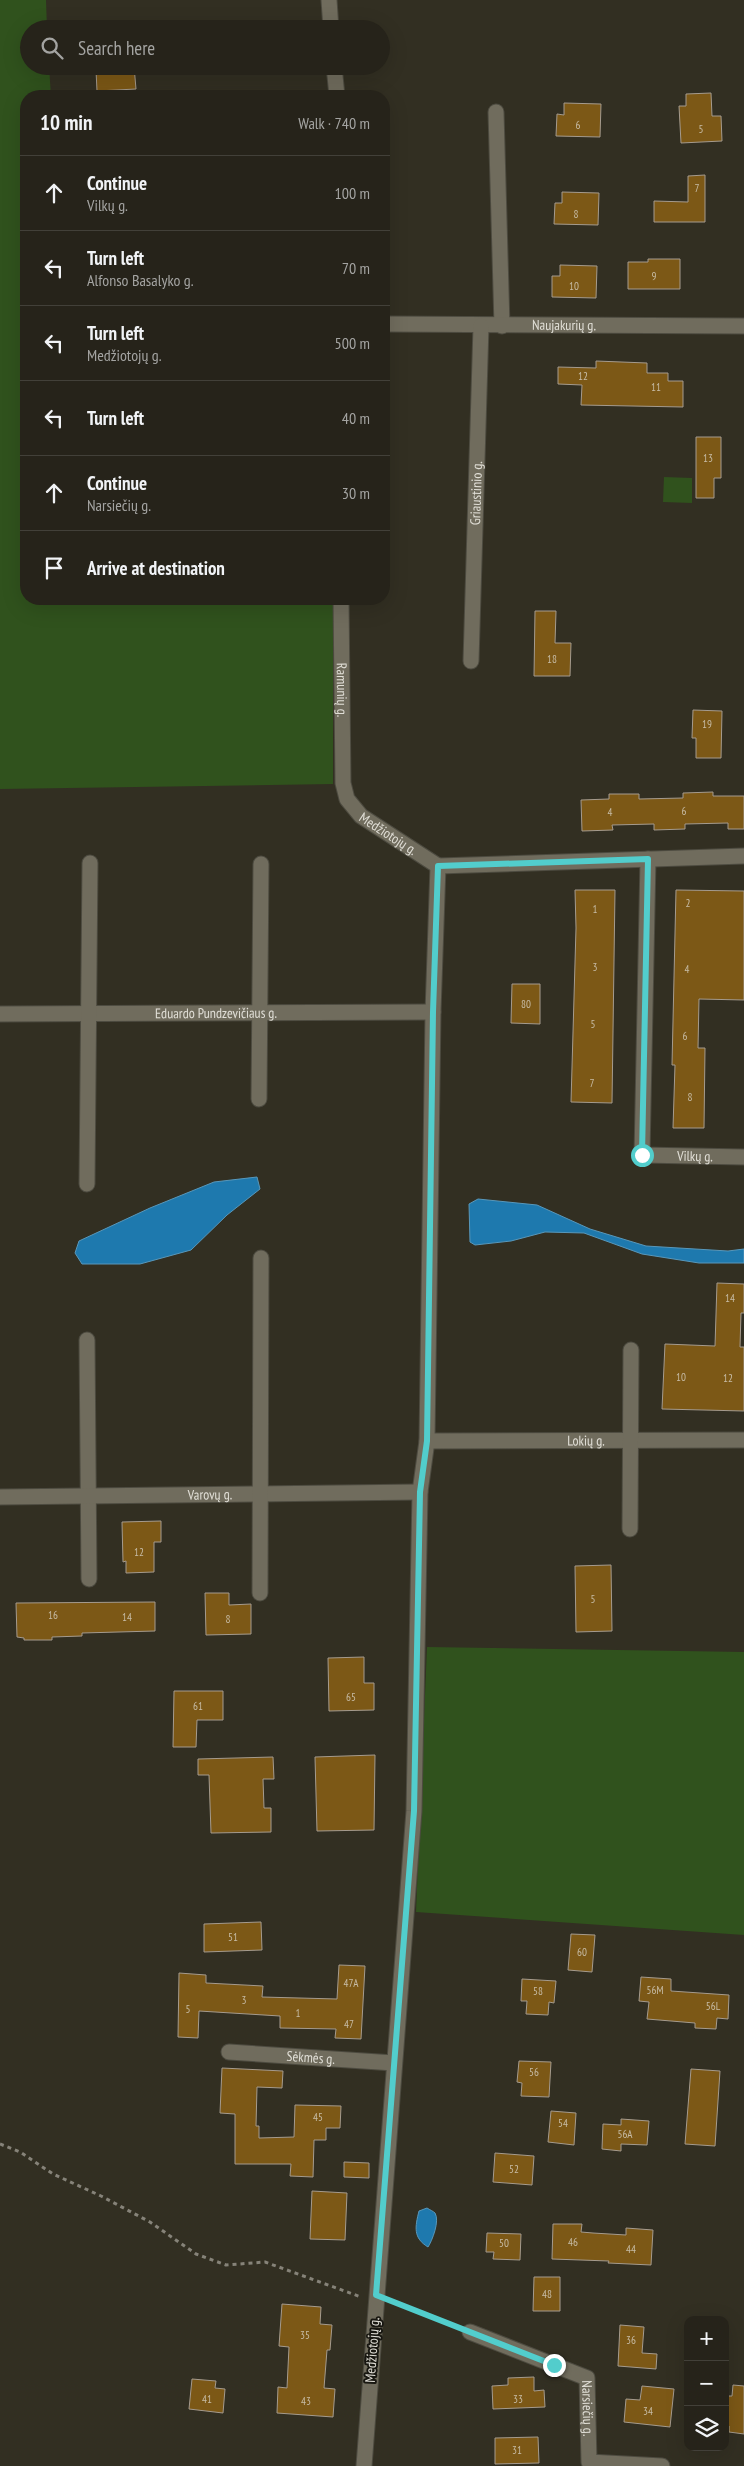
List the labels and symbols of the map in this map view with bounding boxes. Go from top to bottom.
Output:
house number: 6 [576,118,581,132]
house number: 5 [699,122,704,136]
house number: 7 [695,181,700,195]
house number: 8 [574,207,579,221]
house number: 9 [652,269,657,283]
house number: 10 [569,279,579,293]
street label: Naujakurių g. [532,316,596,334]
house number: 12 [578,369,588,383]
house number: 11 [651,380,661,394]
house number: 13 [703,451,713,465]
street label: Griaustinio g. [466,461,486,525]
house number: 18 [547,652,557,666]
street label: Ramunių g. [333,663,351,717]
house number: 19 [702,717,712,731]
house number: 6 [682,804,687,818]
house number: 4 [608,805,613,819]
street label: Medžiotojų g. [356,808,421,859]
house number: 2 [686,896,691,910]
house number: 1 [593,902,598,916]
house number: 3 [593,960,598,974]
house number: 4 [685,962,690,976]
house number: 80 [521,997,531,1011]
street label: Eduardo Pundzevičiaus g. [155,1004,277,1022]
house number: 5 [591,1017,596,1031]
house number: 6 [683,1029,688,1043]
house number: 7 [590,1076,595,1090]
house number: 8 [688,1090,693,1104]
route start [631,1144,654,1167]
street label: Vilkų g. [676,1147,713,1165]
house number: 14 [725,1291,735,1305]
house number: 10 [676,1370,686,1384]
house number: 12 [723,1371,733,1385]
street label: Lokių g. [567,1431,605,1450]
street label: Varovų g. [187,1485,232,1504]
house number: 12 [134,1545,144,1559]
house number: 5 [591,1592,596,1606]
house number: 16 [48,1608,58,1622]
house number: 14 [122,1610,132,1624]
house number: 8 [226,1612,231,1626]
house number: 65 [346,1690,356,1704]
house number: 61 [193,1699,203,1713]
house number: 51 [228,1930,238,1944]
house number: 60 [577,1945,587,1959]
house number: 47A [344,1976,359,1990]
house number: 56M [647,1983,663,1997]
house number: 58 [533,1984,543,1998]
house number: 3 [242,1993,247,2007]
house number: 56L [706,1999,721,2013]
house number: 5 [186,2002,191,2016]
house number: 1 [296,2006,301,2020]
house number: 47 [344,2017,354,2031]
street label: Sėkmės g. [286,2047,336,2068]
house number: 56 [529,2065,539,2079]
house number: 45 [313,2110,323,2124]
house number: 54 [558,2116,568,2130]
house number: 56A [617,2127,633,2141]
house number: 52 [509,2162,519,2176]
house number: 46 [568,2235,578,2249]
house number: 50 [499,2236,509,2250]
house number: 44 [626,2242,636,2256]
house number: 48 [542,2287,552,2301]
street label: Medžiotojų g. [361,2317,383,2383]
house number: 35 [300,2328,310,2342]
house number: 36 [626,2333,636,2347]
route end [543,2354,566,2377]
street label: Narsiečių g. [578,2380,597,2437]
house number: 41 [202,2392,212,2406]
house number: 33 [513,2392,523,2406]
house number: 43 [301,2394,311,2408]
house number: 34 [643,2404,653,2418]
house number: 31 [512,2443,522,2457]

